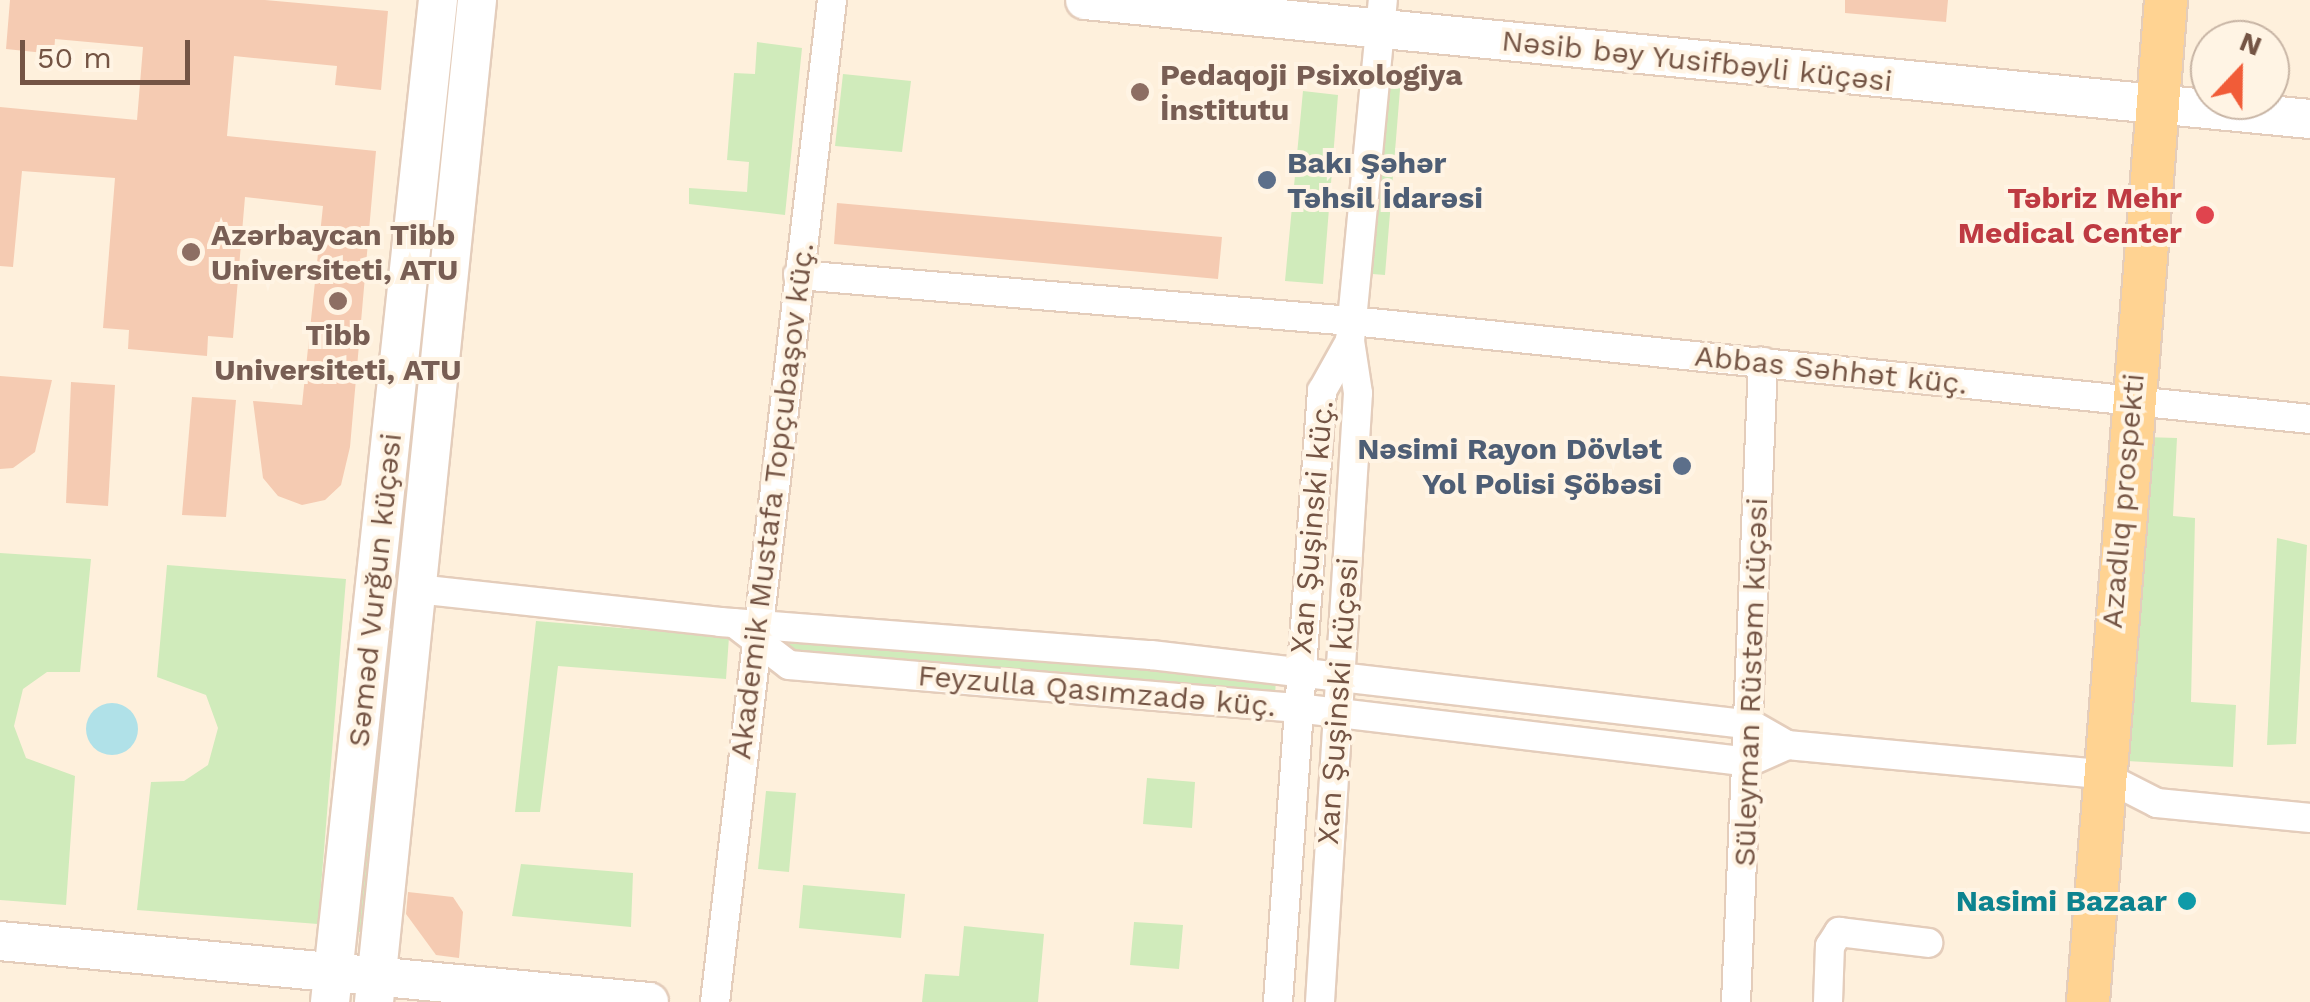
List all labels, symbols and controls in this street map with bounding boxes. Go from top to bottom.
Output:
scale bar [25,20,195,82]
north arrow [2190,20,2290,120]
street label: Nəsib bəy Yusifbəyli küçəsi [1499,22,1895,100]
text: N [2235,24,2266,63]
text: 50 m [37,40,112,75]
place label: Pedaqoji Psixologiya İnstitutu [1160,57,1463,128]
marker: Pedaqoji Psixologiya İnstitutu [1129,81,1151,103]
place label: Bakı Şəhər Təhsil İdarəsi [1287,145,1483,216]
marker: Bakı Şəhər Təhsil İdarəsi [1256,169,1278,191]
place label: Təbriz Mehr Medical Center [1957,180,2182,250]
marker: Təbriz Mehr Medical Center [2192,202,2218,228]
place label: Azərbaycan Tibb Universiteti, ATU [211,217,459,288]
street label: Akademik Mustafa Topçubaşov küç. [722,239,822,763]
marker: Azərbaycan Tibb Universiteti, ATU [180,241,202,263]
marker: Tibb Universiteti, ATU [327,290,349,312]
place label: Tibb Universiteti, ATU [214,317,462,388]
street label: Abbas Səhhət küç. [1693,338,1969,402]
street label: Azadlıq prospekti [2094,372,2152,630]
street label: Xan Şuşinski küç. [1283,399,1341,655]
street label: Səməd Vurğun küçəsi [341,431,409,749]
place label: Nəsimi Rayon Dövlət Yol Polisi Şöbəsi [1357,431,1662,502]
marker: Nəsimi Rayon Dövlət Yol Polisi Şöbəsi [1671,455,1693,477]
street label: Süleyman Rüstəm küçəsi [1727,497,1775,867]
street label: Xan Şuşinski küçəsi [1310,556,1366,846]
street label: Feyzulla Qasımzadə küç. [916,657,1278,725]
place label: Nasimi Bazaar [1956,883,2167,919]
marker: Nasimi Bazaar [2176,890,2198,912]

